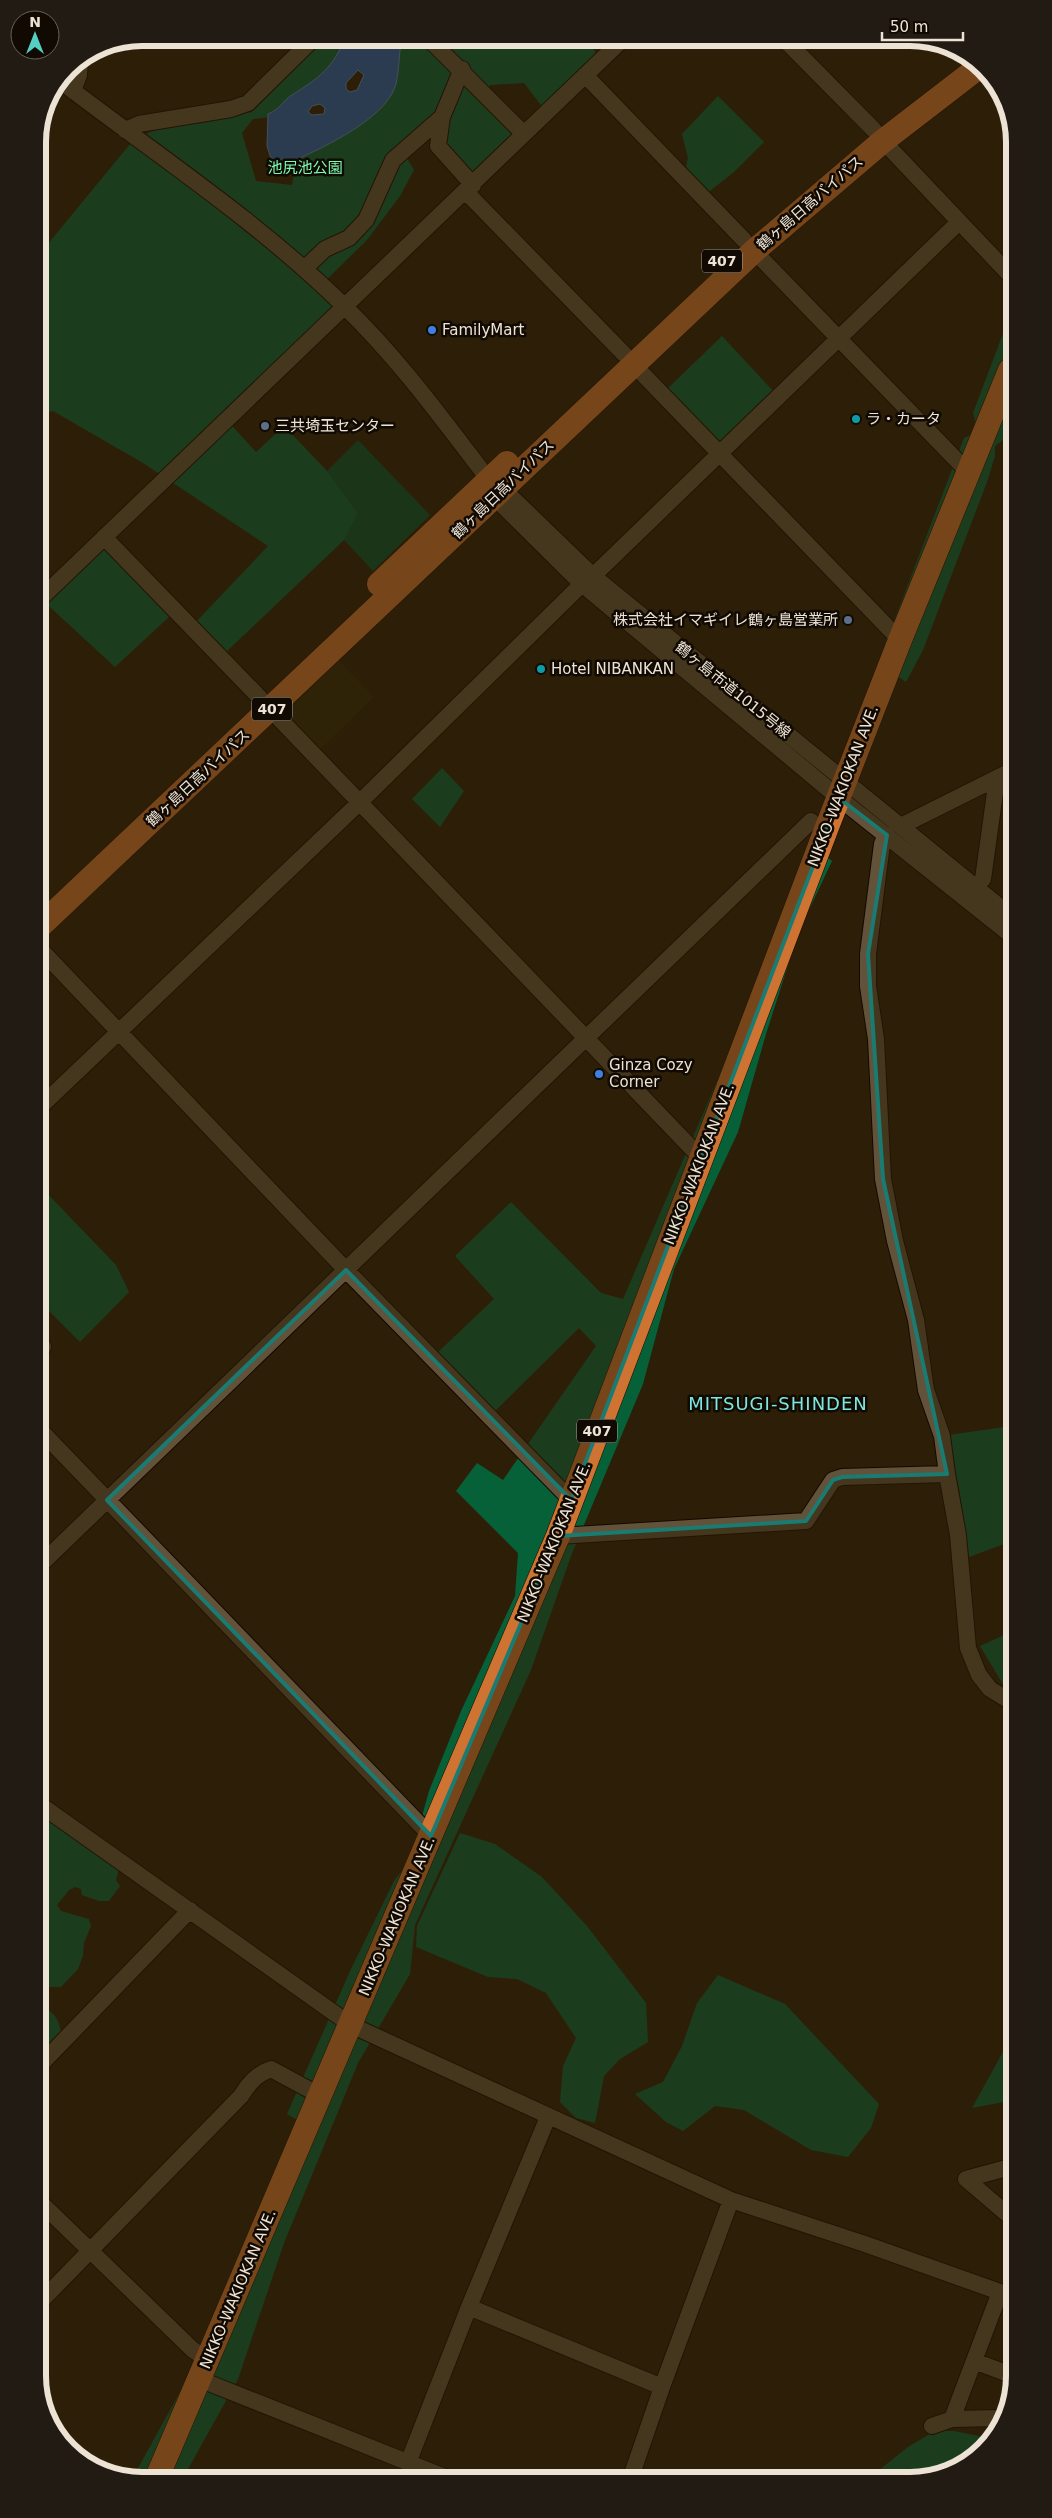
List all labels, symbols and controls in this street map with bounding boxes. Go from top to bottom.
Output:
north arrow [10,10,60,60]
scale bar [882,10,963,42]
text: N [29,14,41,30]
text: 50 m [890,18,928,36]
street label: 鶴ヶ島日高バイパス [753,152,867,254]
park label: 池尻池公園 [267,159,343,177]
road number: 407 [702,250,742,272]
place label: FamilyMart [442,321,525,339]
marker: FamilyMart [426,324,438,336]
place label: ラ・カータ [866,410,941,428]
marker: ラ・カータ [850,413,862,425]
place label: 三共埼玉センター [275,417,395,435]
marker: 三共埼玉センター [259,420,271,432]
street label: 鶴ヶ島日高バイパス [448,436,558,542]
place label: 株式会社イマギイレ鶴ヶ島営業所 [613,611,838,629]
marker: 株式会社イマギイレ鶴ヶ島営業所 [842,614,854,626]
street label: 鶴ヶ島市道1015号線 [672,638,794,742]
place label: Hotel NIBANKAN [551,660,674,678]
marker: Hotel NIBANKAN [535,663,547,675]
road number: 407 [252,698,292,721]
street label: NIKKO-WAKIOKAN AVE. [804,703,882,869]
street label: 鶴ヶ島日高バイパス [143,725,253,831]
place label: Ginza Cozy Corner [609,1056,693,1091]
marker: Ginza Cozy Corner [593,1068,605,1080]
street label: NIKKO-WAKIOKAN AVE. [660,1081,738,1247]
district label: MITSUGI-SHINDEN [688,1393,868,1414]
road number: 407 [577,1420,617,1442]
street label: NIKKO-WAKIOKAN AVE. [514,1459,594,1625]
street label: NIKKO-WAKIOKAN AVE. [355,1834,439,1998]
street label: NIKKO-WAKIOKAN AVE. [196,2207,280,2371]

